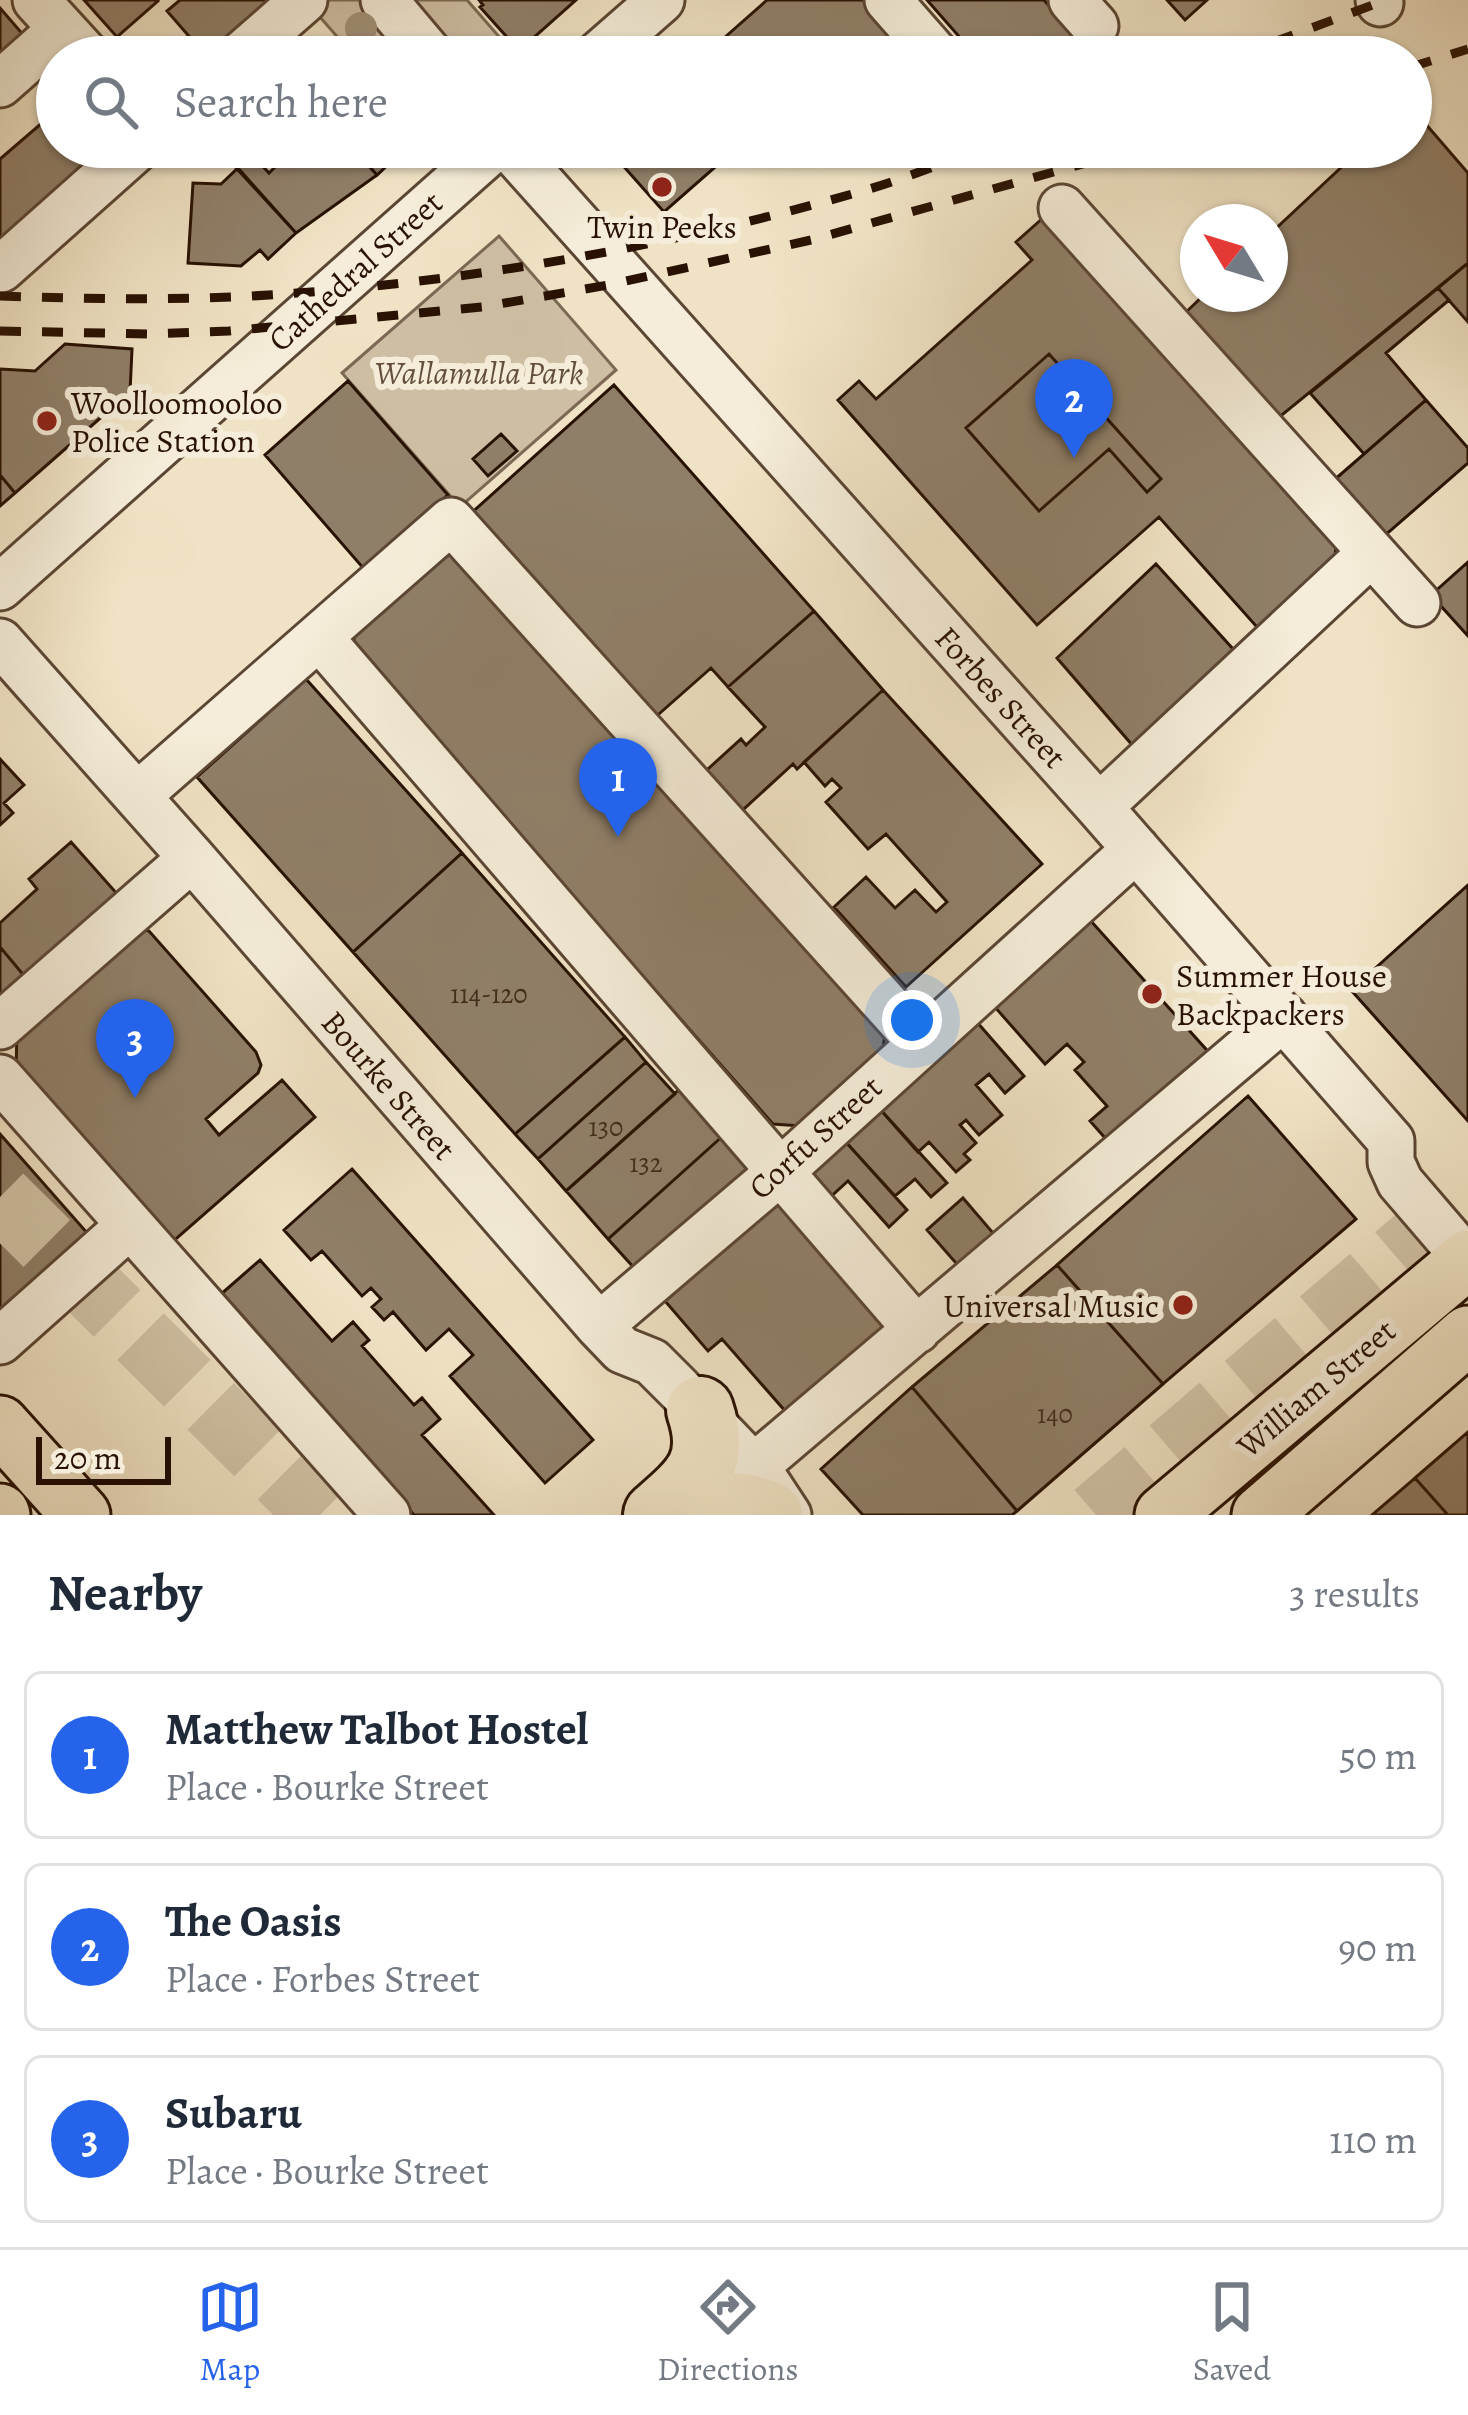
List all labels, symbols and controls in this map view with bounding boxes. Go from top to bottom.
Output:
search box [36,36,1432,168]
icon: search [78,69,144,135]
text: Search here [174,71,388,133]
marker: Twin Peeks [649,174,675,200]
street label: Cathedral Street [258,180,452,361]
place label: Twin Peeks [587,204,737,249]
north arrow [1180,204,1288,312]
park label: Wallamulla Park [375,350,583,395]
pin: 2 [1035,359,1113,458]
place label: Woolloomooloo Police Station [70,380,282,463]
marker: Woolloomooloo Police Station [34,408,60,434]
street label: Forbes Street [925,616,1077,778]
pin: 1 [579,738,657,837]
place label: Summer House Backpackers [1176,953,1387,1036]
house number: 114-120 [450,976,528,1012]
marker: Summer House Backpackers [1139,981,1165,1007]
your location [882,990,942,1050]
pin: 3 [96,999,174,1098]
street label: Bourke Street [311,1001,467,1169]
street label: Corfu Street [738,1065,892,1209]
house number: 130 [589,1109,623,1145]
house number: 132 [629,1145,663,1181]
place label: Universal Music [943,1283,1159,1328]
marker: Universal Music [1170,1292,1196,1318]
street label: William Street [1226,1308,1405,1468]
house number: 140 [1037,1396,1073,1432]
scale bar [36,1431,171,1484]
text: 20 m [54,1435,121,1480]
text: Nearby [48,1558,202,1628]
text: 3 results [1289,1567,1420,1620]
text: Matthew Talbot Hostel [165,1698,588,1760]
text: 1 [83,1729,97,1782]
text: 50 m [1339,1729,1417,1782]
text: Place · Bourke Street [165,1760,489,1813]
text: The Oasis [165,1890,342,1952]
text: 2 [81,1921,99,1974]
text: 90 m [1338,1921,1417,1974]
text: Place · Forbes Street [165,1952,480,2005]
text: Subaru [165,2082,302,2144]
text: 3 [82,2113,98,2166]
text: 110 m [1329,2113,1417,2166]
text: Place · Bourke Street [165,2144,489,2197]
tab: Map [197,2274,263,2391]
tab: Directions [657,2274,799,2391]
tab: Saved [1193,2274,1271,2391]

